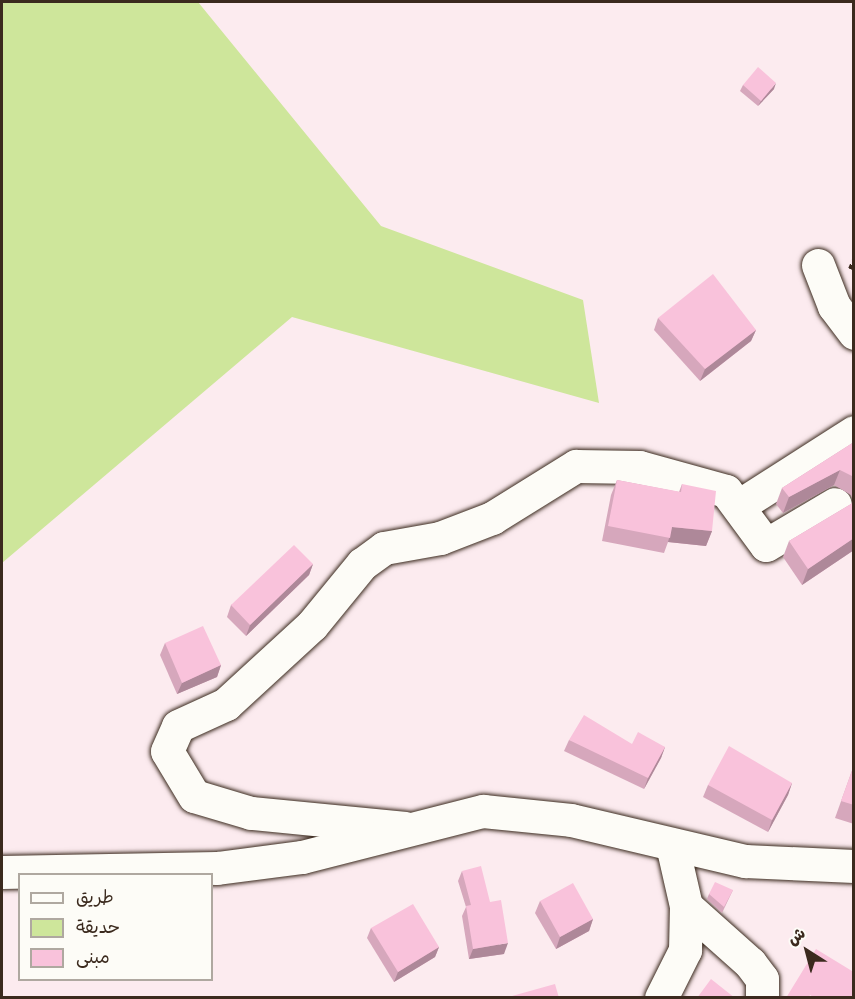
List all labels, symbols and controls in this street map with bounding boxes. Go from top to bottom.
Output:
legend [18,873,213,981]
text: طريق [76,885,114,909]
text: حديقة [76,915,120,939]
north arrow [777,921,837,981]
text: ش [783,922,809,950]
text: مبنى [76,945,110,969]

